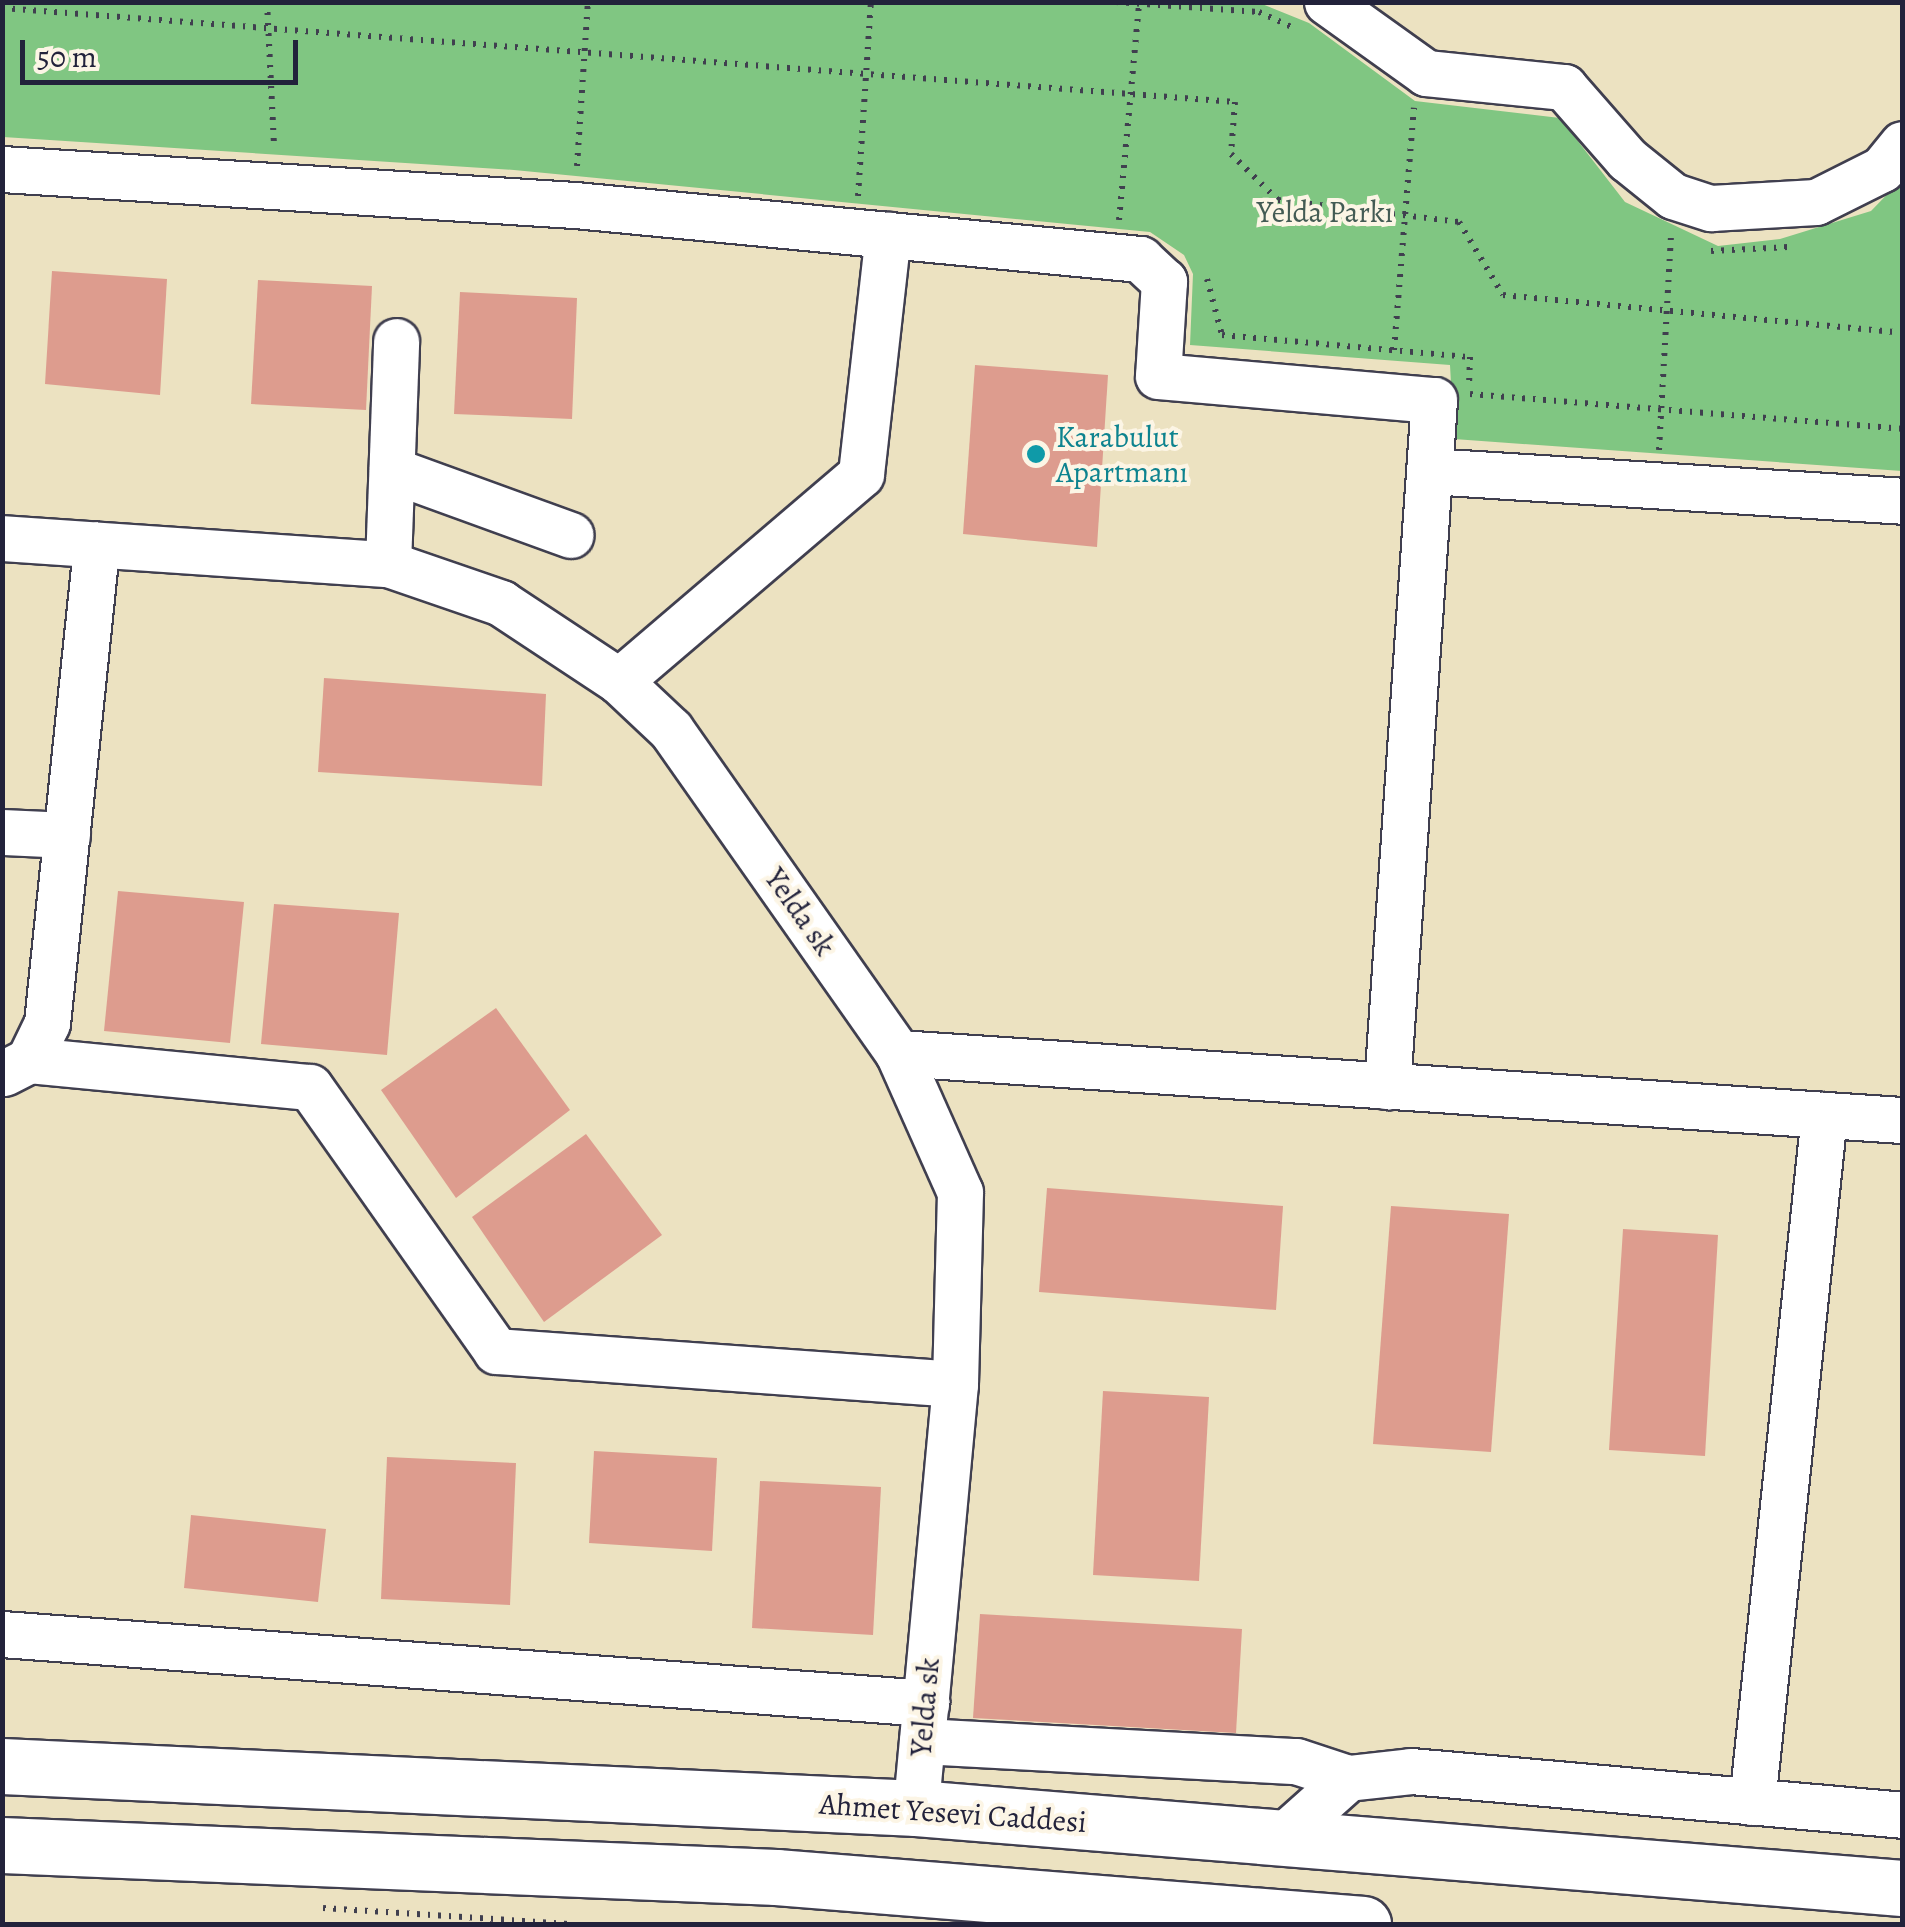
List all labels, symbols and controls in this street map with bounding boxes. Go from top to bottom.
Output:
scale bar [25,20,302,82]
text: 50 m [37,37,97,77]
park label: Yelda Parkı [1257,194,1393,230]
place label: Karabulut Apartmanı [1056,419,1188,490]
marker: Karabulut Apartmanı [1025,443,1047,465]
street label: Yelda sk [757,861,843,963]
street label: Yelda sk [903,1656,947,1758]
street label: Ahmet Yesevi Caddesi [818,1786,1088,1840]

